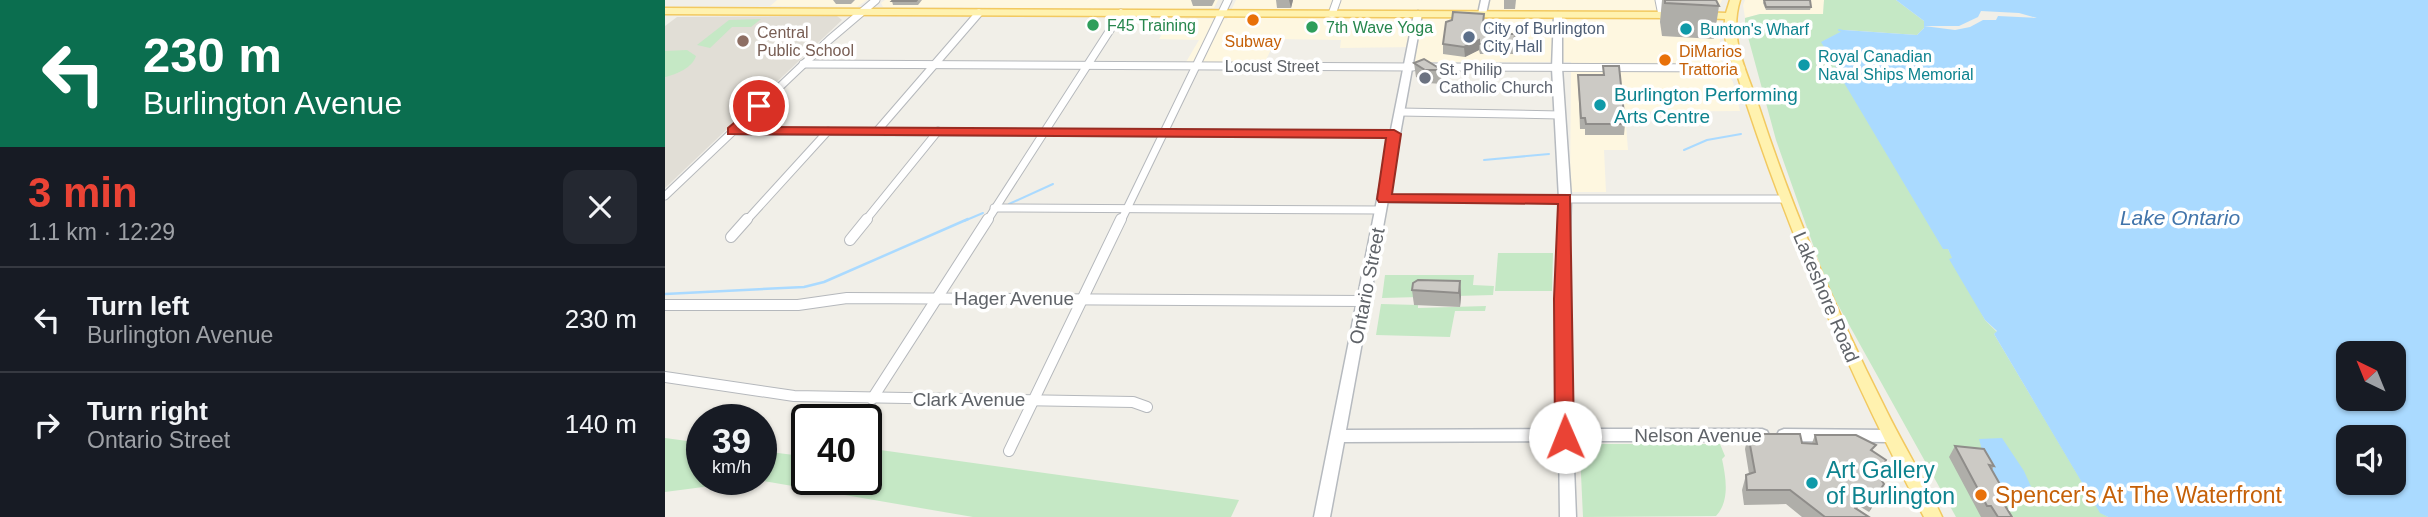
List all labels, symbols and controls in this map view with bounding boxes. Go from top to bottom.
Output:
marker: Subway [1245,12,1261,28]
marker: F45 Training [1085,17,1101,33]
place label: F45 Training [1107,17,1196,34]
marker: 7th Wave Yoga [1304,19,1320,35]
place label: 7th Wave Yoga [1326,19,1433,36]
place label: City of Burlington City Hall [1483,20,1605,55]
marker: Bunton's Wharf [1678,21,1694,37]
place label: Bunton's Wharf [1700,21,1809,38]
place label: Central Public School [757,24,854,59]
icon: left [28,28,119,119]
text: 230 m [143,28,282,82]
marker: City of Burlington City Hall [1461,29,1477,45]
marker: Central Public School [735,33,751,49]
place label: Subway [1225,33,1281,50]
place label: DiMarios Trattoria [1679,43,1742,78]
place label: Royal Canadian Naval Ships Memorial [1818,48,1974,83]
marker: DiMarios Trattoria [1657,52,1673,68]
marker: Royal Canadian Naval Ships Memorial [1796,57,1812,73]
street label: Locust Street [1225,58,1320,75]
place label: St. Philip Catholic Church [1439,61,1553,96]
marker: St. Philip Catholic Church [1417,70,1433,86]
pin [729,76,789,136]
place label: Burlington Performing Arts Centre [1614,84,1798,127]
text: Burlington Avenue [143,85,402,121]
icon: arrive [740,87,778,125]
marker: Burlington Performing Arts Centre [1592,97,1608,113]
text: 3 min [28,169,138,216]
button: close [563,170,637,244]
water label: Lake Ontario [2120,206,2240,229]
text: 1.1 km · 12:29 [28,219,175,245]
street label: Ontario Street [1345,225,1389,346]
street label: Lakeshore Road [1789,229,1863,365]
street label: Hager Avenue [954,288,1074,309]
text: Turn left [87,291,189,321]
icon: left [28,301,66,339]
text: 230 m [565,304,637,334]
text: Burlington Avenue [87,322,273,348]
north arrow [2336,341,2406,411]
map controls [2336,341,2406,495]
street label: Clark Avenue [913,389,1025,410]
text: Turn right [87,396,208,426]
position arrow [1528,400,1602,474]
speed limit sign: 40 [791,404,882,495]
icon: right [28,406,66,444]
text: 140 m [565,409,637,439]
text: 39 [712,421,751,460]
street label: Nelson Avenue [1634,425,1762,446]
button: sound [2336,425,2406,495]
text: Ontario Street [87,427,230,453]
text: km/h [712,457,751,477]
place label: Art Gallery of Burlington [1826,457,1955,509]
marker: Art Gallery of Burlington [1804,475,1820,491]
place label: Spencer's At The Waterfront [1995,482,2283,508]
marker: Spencer's At The Waterfront [1973,487,1989,503]

